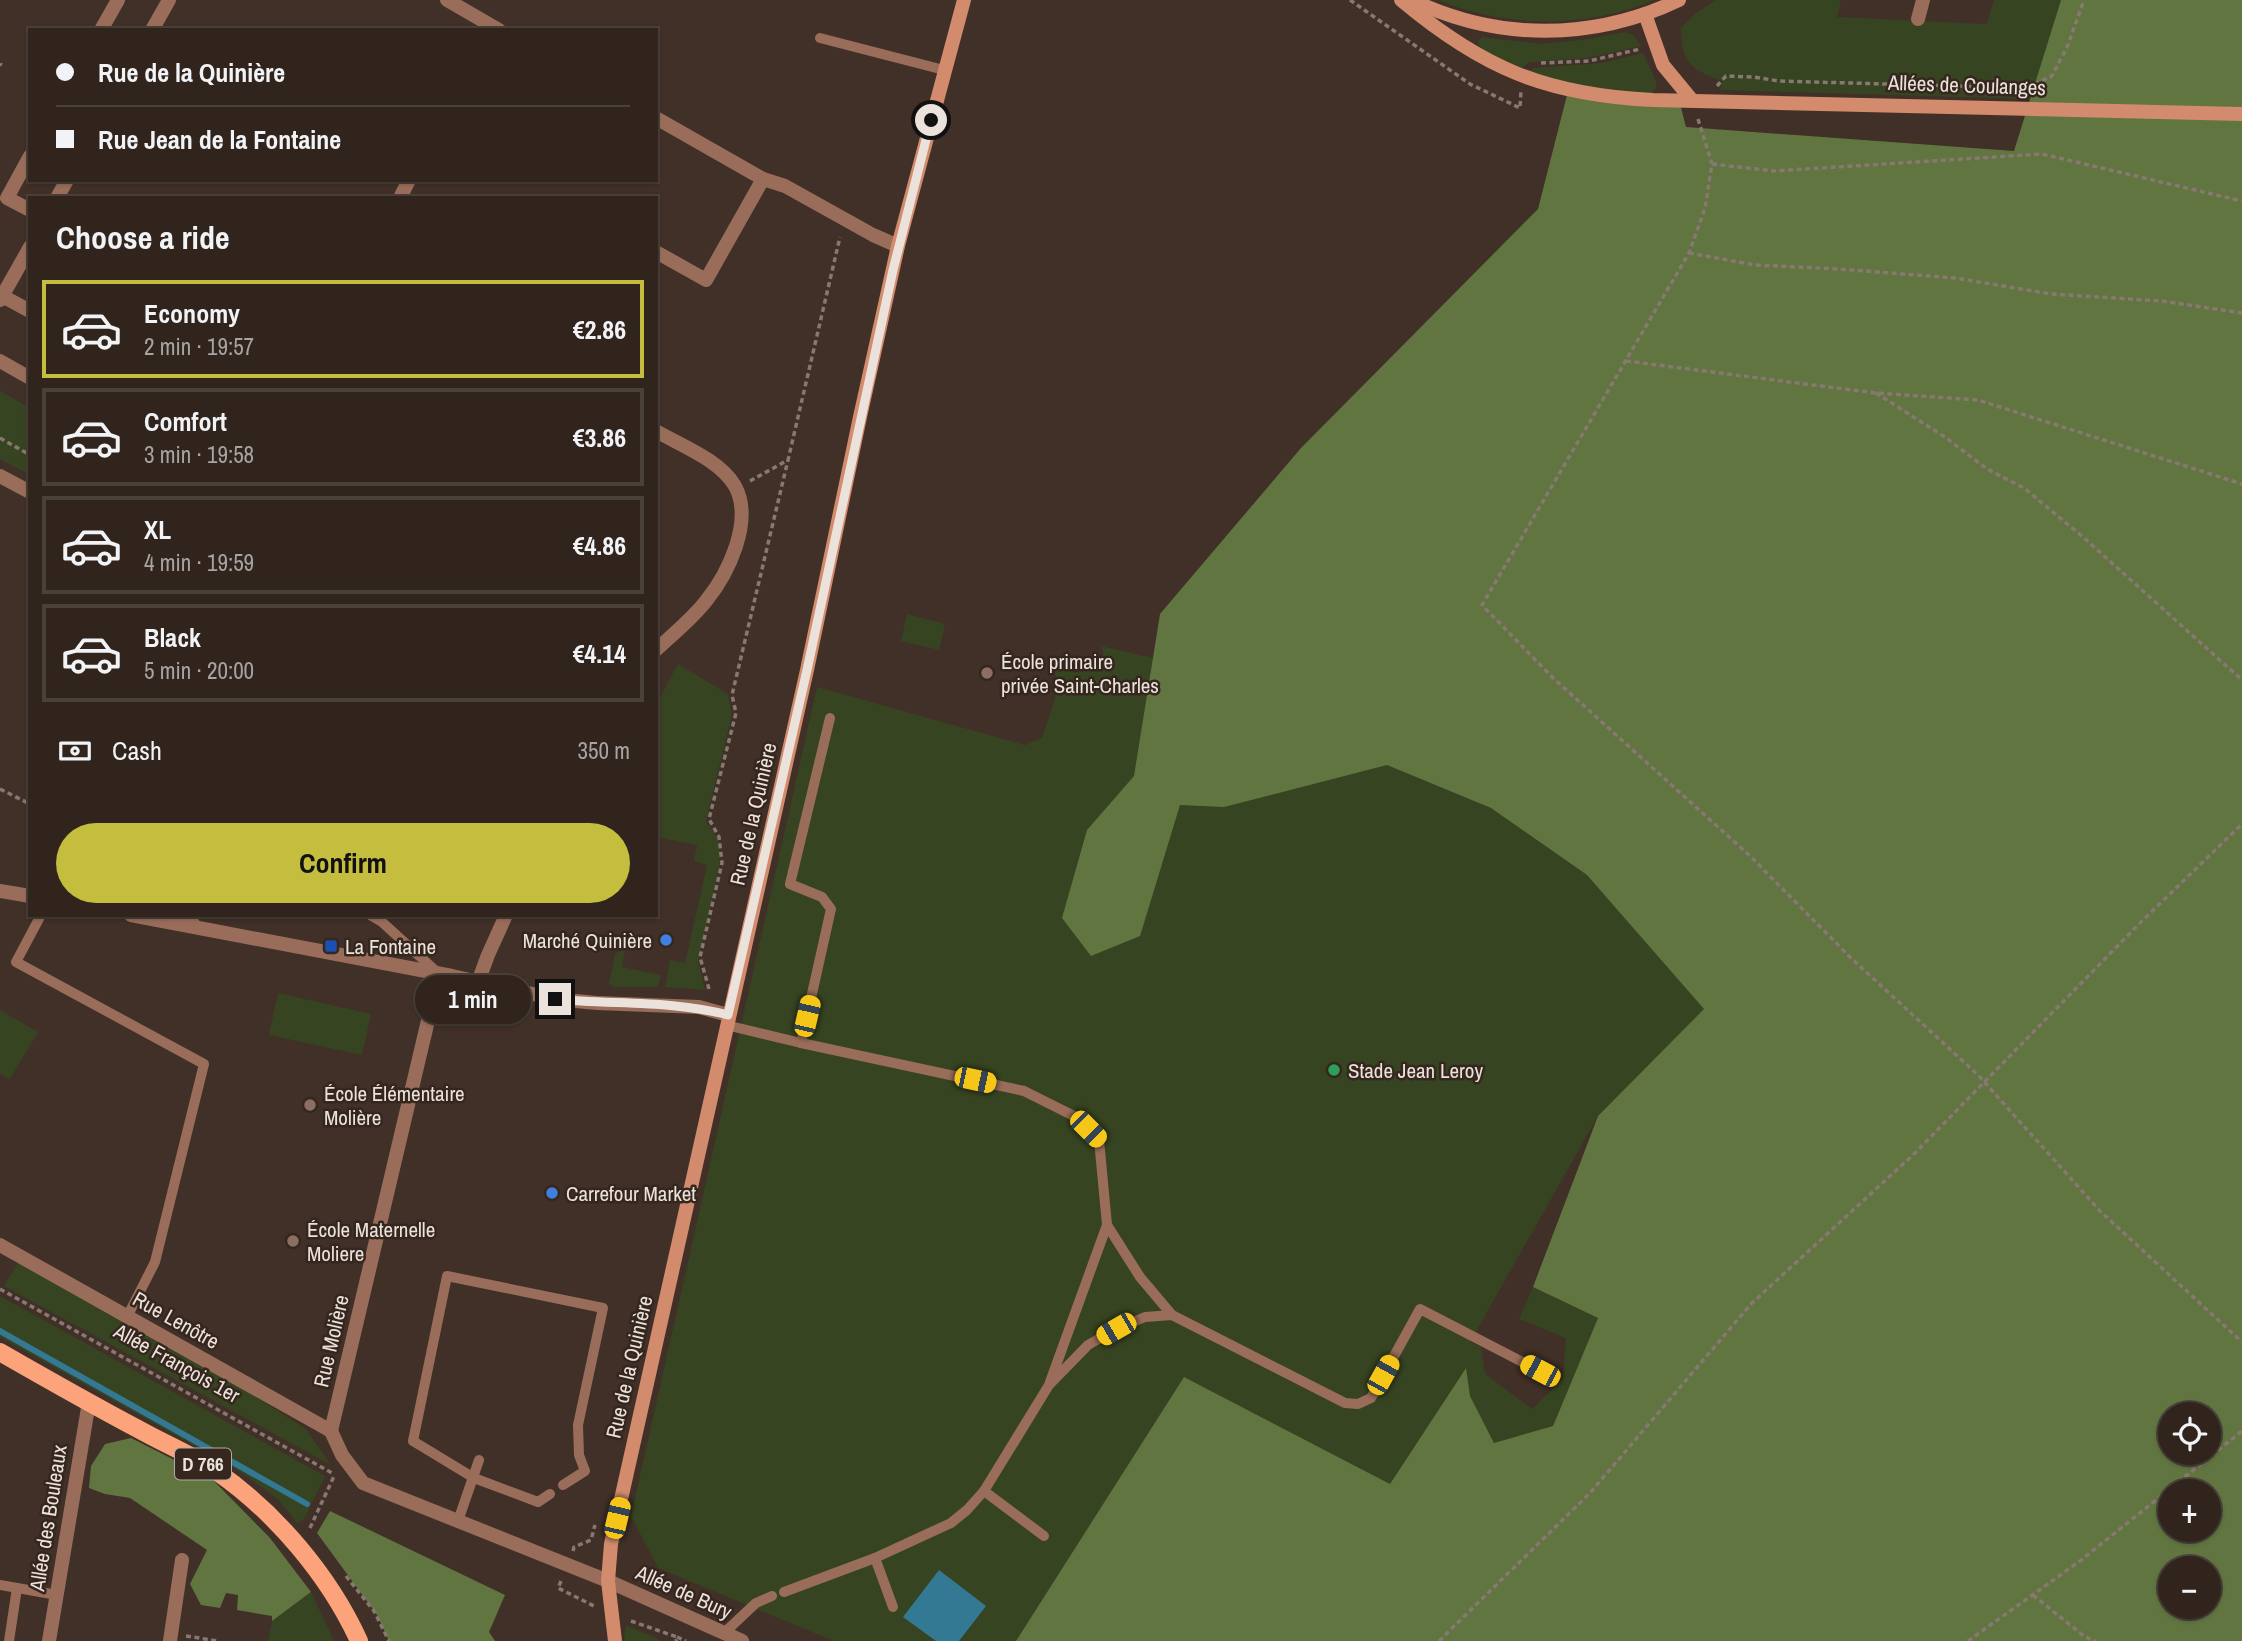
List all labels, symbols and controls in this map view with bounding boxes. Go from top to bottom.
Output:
text: Rue de la Quinière [98,55,285,90]
street label: Allées de Coulanges [1887,68,2046,102]
route start [915,104,947,136]
text: Rue Jean de la Fontaine [98,122,341,157]
text: Choose a ride [56,216,230,259]
text: Economy [144,296,240,331]
icon: car [60,298,123,361]
text: €2.86 [573,312,626,347]
text: 2 min · 19:57 [144,331,254,362]
text: Comfort [144,404,227,439]
icon: car [60,406,123,469]
text: €3.86 [573,420,626,455]
text: 3 min · 19:58 [144,439,254,470]
text: XL [144,512,171,547]
icon: car [60,514,123,577]
text: €4.86 [573,528,626,563]
text: 4 min · 19:59 [144,547,254,578]
text: Black [144,620,201,655]
icon: car [60,622,123,685]
text: €4.14 [573,636,626,671]
place label: École primaire privée Saint-Charles [1001,647,1159,700]
text: 5 min · 20:00 [144,655,254,686]
marker: École primaire privée Saint-Charles [979,665,995,681]
icon: cash [56,732,94,770]
text: Cash [112,733,162,768]
text: 350 m [578,735,630,766]
street label: Rue de la Quinière [723,740,783,888]
button: Confirm [56,823,630,903]
place label: Marché Quinière [523,926,652,955]
place label: La Fontaine [345,932,436,961]
marker: Marché Quinière [658,932,674,948]
marker: La Fontaine [323,938,339,954]
callout: 1 min [415,974,530,1024]
route end [539,983,571,1015]
text: 1 min [448,984,498,1015]
car [793,993,822,1039]
place label: Stade Jean Leroy [1348,1056,1483,1085]
marker: Stade Jean Leroy [1326,1062,1342,1078]
car [953,1065,998,1095]
place label: École Élémentaire Molière [324,1079,465,1132]
marker: École Élémentaire Molière [302,1097,318,1113]
car [1066,1107,1111,1151]
place label: Carrefour Market [566,1179,696,1208]
marker: Carrefour Market [544,1185,560,1201]
place label: École Maternelle Moliere [307,1215,435,1268]
marker: École Maternelle Moliere [285,1233,301,1249]
street label: Rue Lenôtre [128,1284,224,1356]
street label: Rue Molière [306,1292,356,1390]
street label: Rue de la Quinière [599,1293,659,1441]
car [1093,1309,1140,1349]
street label: Allée François 1er [108,1316,245,1410]
car [1364,1352,1403,1398]
car [1517,1352,1564,1390]
map controls [2158,1402,2221,1619]
button: locate [2158,1402,2221,1465]
street label: Allée des Bouleaux [22,1443,74,1594]
road number: D 766 [175,1448,231,1480]
button: + [2158,1479,2221,1542]
car [603,1495,632,1541]
button: − [2158,1556,2221,1619]
street label: Allée de Bury [630,1558,737,1626]

